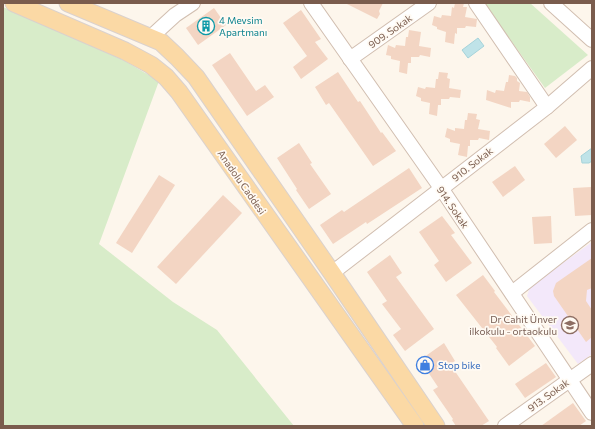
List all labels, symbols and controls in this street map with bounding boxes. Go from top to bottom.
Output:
street label: 909. Sokak [366,11,415,50]
place label: 4 Mevsim Apartmanı [219,14,267,38]
building icon: 4 Mevsim Apartmanı [196,16,216,36]
street label: 910. Sokak [449,144,495,184]
street label: Anadolu Caddesi [215,148,269,216]
street label: 914. Sokak [434,184,472,231]
place label: Dr Cahit Ünver ilkokulu - ortaokulu [469,313,557,337]
school or university icon: Dr Cahit Ünver ilkokulu - ortaokulu [560,315,580,335]
shop icon: Stop bike [415,355,435,375]
place label: Stop bike [438,359,481,371]
street label: 913. Sokak [525,376,571,414]

